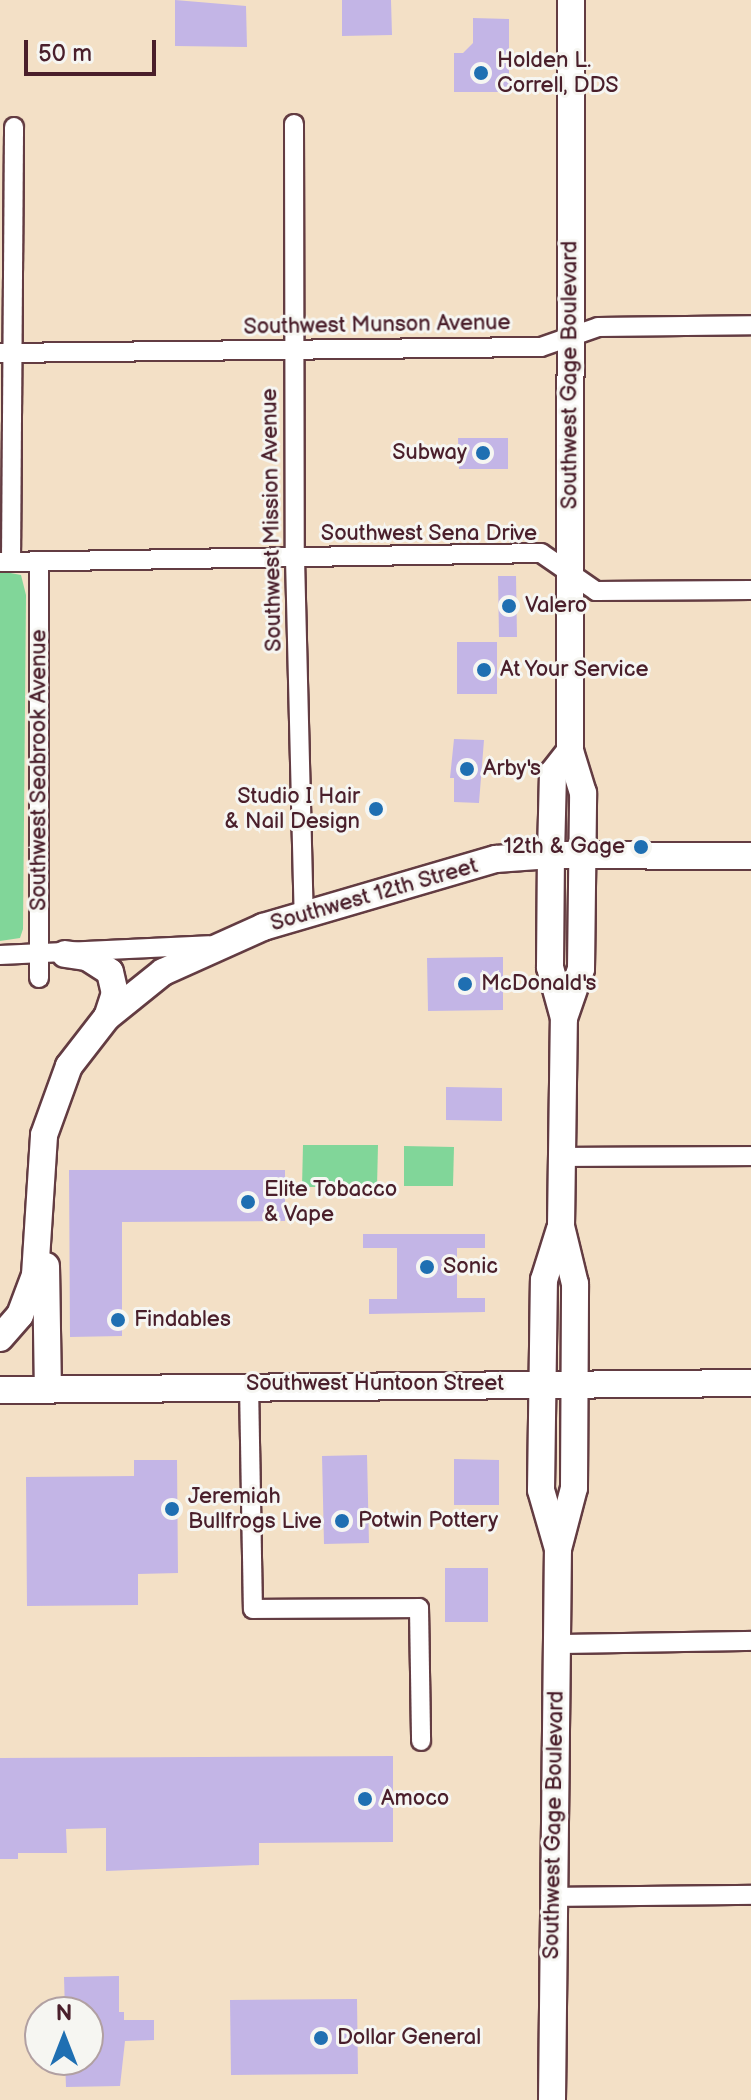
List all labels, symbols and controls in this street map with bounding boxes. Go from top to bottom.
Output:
scale bar [28,24,160,74]
text: 50 m [38,39,92,68]
place label: Holden L. Correll, DDS [497,47,619,98]
marker: Holden L. Correll, DDS [472,64,490,82]
street label: Southwest Gage Boulevard [557,241,583,509]
street label: Southwest Munson Avenue [243,309,511,341]
street label: Southwest Mission Avenue [257,388,287,652]
place label: Subway [392,440,467,466]
marker: Subway [474,444,492,462]
street label: Southwest Sena Drive [321,521,537,547]
place label: Valero [525,593,587,619]
marker: Valero [500,597,518,615]
street label: Southwest Seabrook Avenue [26,629,52,911]
place label: At Your Service [500,657,650,683]
marker: At Your Service [475,661,493,679]
place label: Arby's [483,756,541,782]
marker: Arby's [458,760,476,778]
place label: Studio I Hair & Nail Design [225,783,360,834]
marker: Studio I Hair & Nail Design [367,800,385,818]
place label: 12th & Gage [503,834,625,860]
marker: 12th & Gage [632,838,650,856]
street label: Southwest 12th Street [267,853,481,937]
place label: McDonald's [481,971,596,997]
marker: McDonald's [456,975,474,993]
place label: Elite Tobacco & Vape [264,1176,398,1228]
marker: Elite Tobacco & Vape [239,1193,257,1211]
place label: Sonic [443,1254,498,1280]
marker: Sonic [418,1258,436,1276]
place label: Findables [134,1307,231,1333]
marker: Findables [109,1311,127,1329]
street label: Southwest Huntoon Street [246,1371,504,1397]
place label: Jeremiah Bullfrogs Live [188,1483,322,1534]
marker: Jeremiah Bullfrogs Live [163,1500,181,1518]
place label: Potwin Pottery [358,1508,498,1534]
marker: Potwin Pottery [333,1512,351,1530]
street label: Southwest Gage Boulevard [538,1690,570,1960]
place label: Amoco [381,1786,449,1812]
marker: Amoco [356,1790,374,1808]
north arrow [24,1996,104,2076]
text: N [56,2000,72,2027]
place label: Dollar General [337,2025,481,2051]
marker: Dollar General [312,2029,330,2047]

